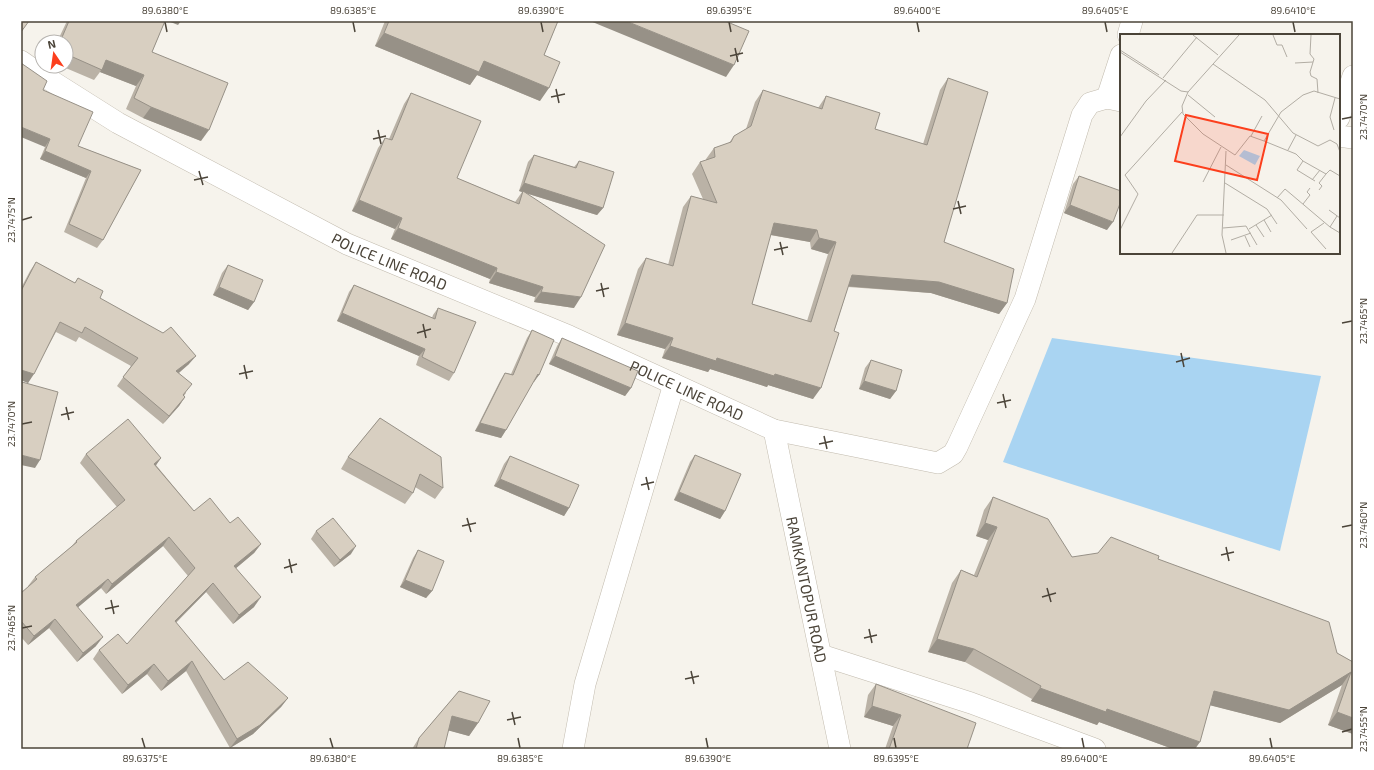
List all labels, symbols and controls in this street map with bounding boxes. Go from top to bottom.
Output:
text: 89.6380°E [142,4,189,16]
text: 89.6385°E [330,4,376,16]
text: 89.6390°E [518,4,565,16]
text: 89.6395°E [706,4,752,16]
text: 89.6400°E [893,4,941,16]
text: 89.6405°E [1082,4,1129,16]
text: 89.6410°E [1270,4,1316,16]
north arrow [34,34,74,74]
inset map [1120,34,1340,254]
text: N [46,37,57,51]
text: 23.7470°N [1357,94,1369,140]
text: 23.7475°N [5,197,17,243]
street label: POLICE LINE ROAD [329,229,450,294]
text: 23.7465°N [1357,298,1369,344]
street label: POLICE LINE ROAD [627,356,747,424]
text: 23.7470°N [5,401,17,447]
text: 23.7460°N [1357,502,1369,548]
street label: RAMKANTOPUR ROAD [783,515,831,665]
text: 23.7465°N [5,605,17,651]
text: 23.7455°N [1357,706,1369,752]
text: 89.6375°E [122,752,168,764]
text: 89.6380°E [310,752,357,764]
text: 89.6385°E [497,752,543,764]
text: 89.6390°E [685,752,732,764]
text: 89.6395°E [873,752,919,764]
text: 89.6400°E [1060,752,1108,764]
text: 89.6405°E [1249,752,1296,764]

